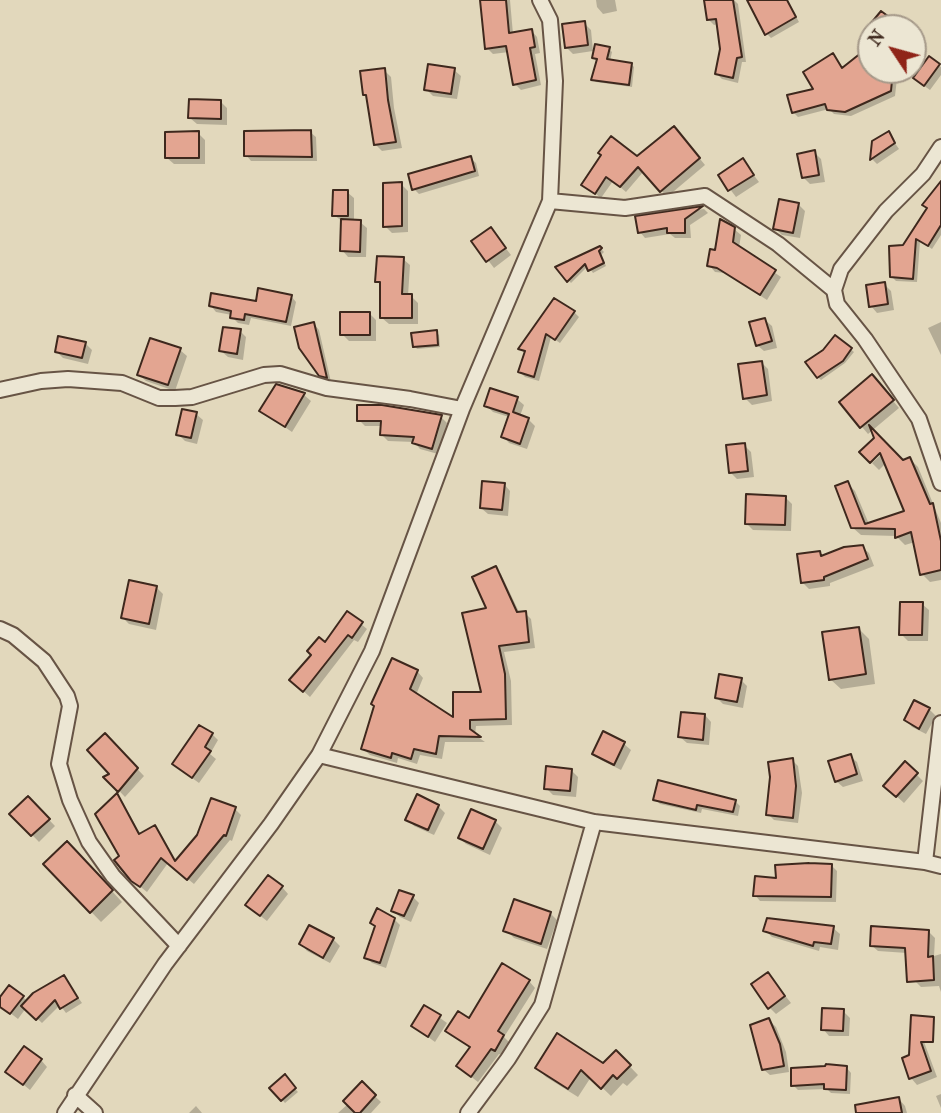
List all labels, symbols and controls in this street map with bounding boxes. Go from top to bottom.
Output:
north arrow [857,14,927,84]
text: N [863,26,890,50]

